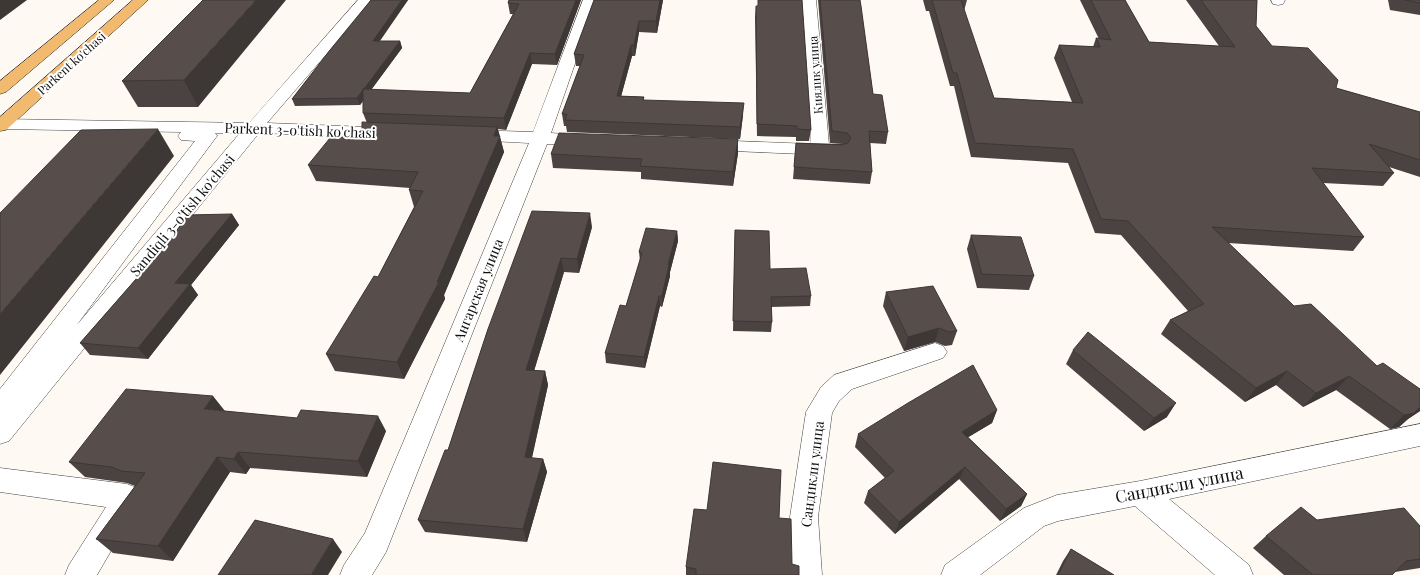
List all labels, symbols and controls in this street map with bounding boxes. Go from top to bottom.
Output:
street label: Parkent ko'chasi [33,28,109,98]
street label: Киялик улица [804,35,826,115]
street label: Parkent 3-o'tish ko'chasi [224,118,376,142]
street label: Sandiqli 3-o'tish ko'chasi [125,150,239,280]
street label: Ангарская улица [448,236,507,345]
street label: Сандикли улица [796,420,828,528]
street label: Сандикли улица [1113,461,1246,507]

